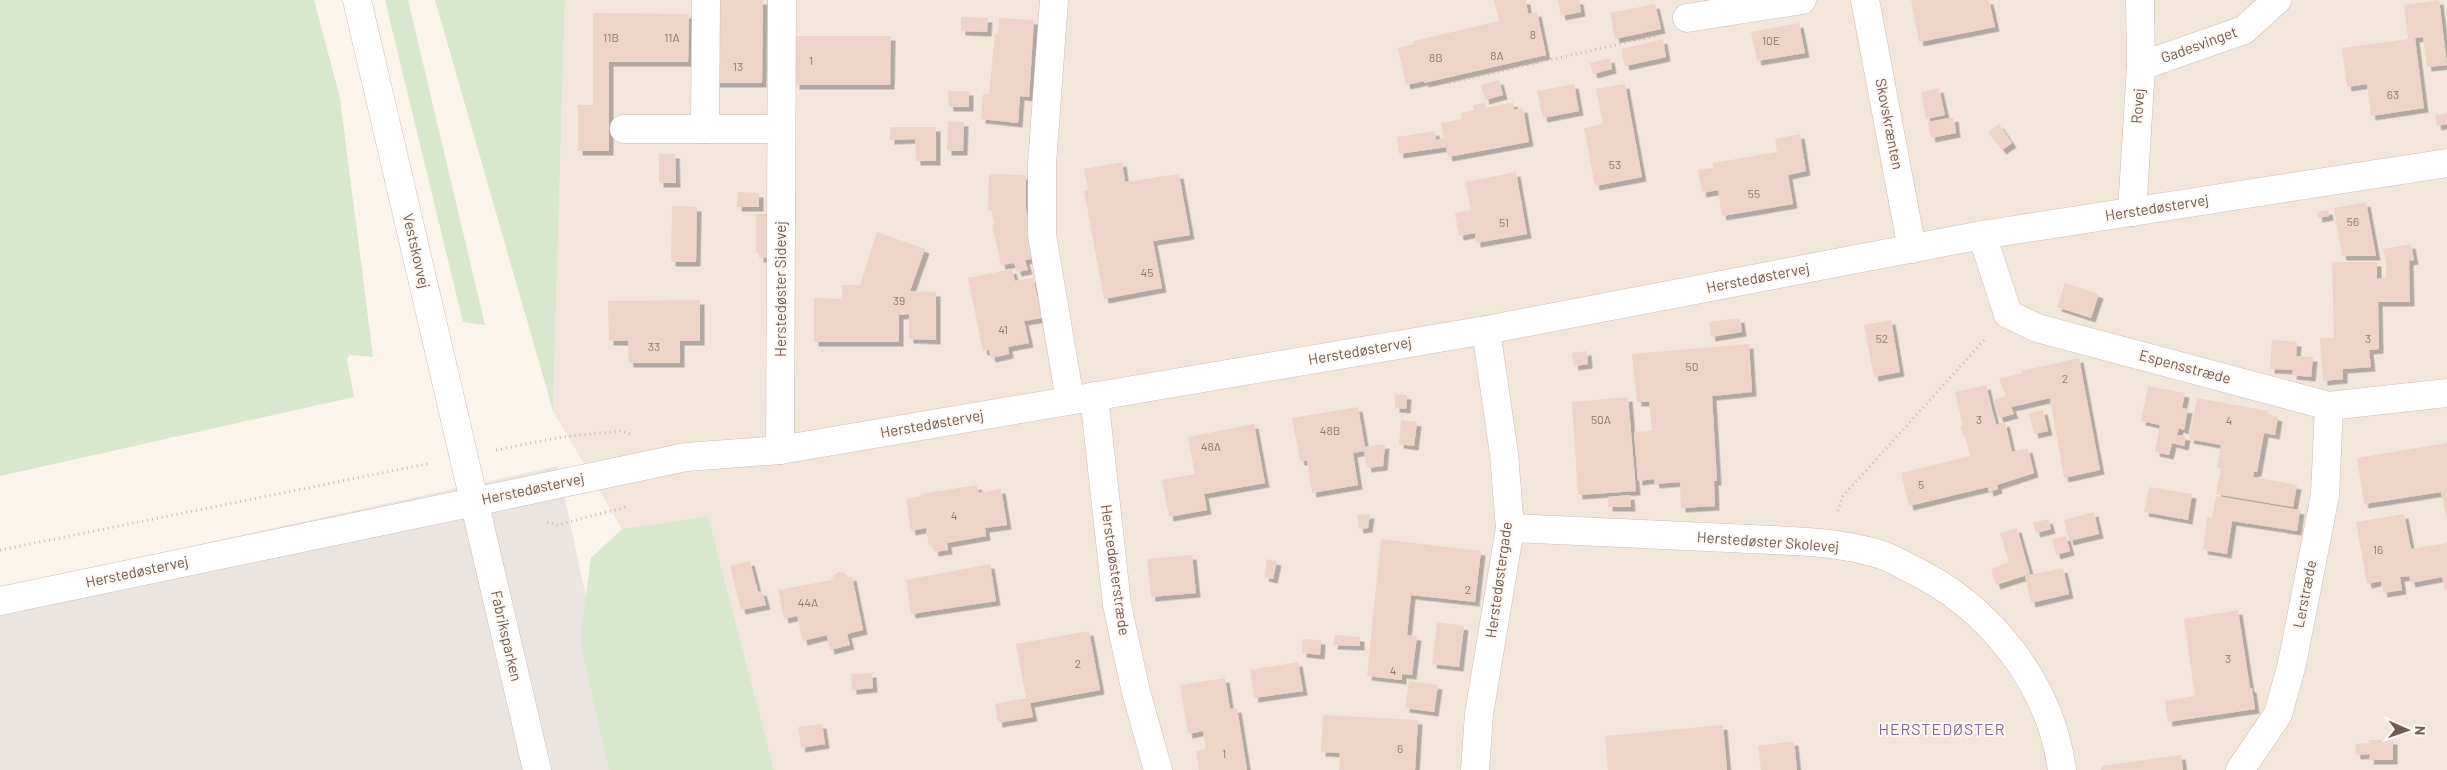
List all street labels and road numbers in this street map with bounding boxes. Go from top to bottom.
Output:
street label: Gadesvinget [2158,22,2239,66]
street label: Skovskrænten [1872,77,1908,171]
street label: Rovej [2127,88,2147,124]
street label: Herstedøstervej [2104,190,2210,224]
street label: Vestskovvej [400,211,434,290]
street label: Herstedøster Sidevej [771,221,789,357]
street label: Herstedøstervej [1705,258,1811,296]
street label: Herstedøstervej [1307,332,1413,368]
street label: Espensstræde [2137,345,2233,387]
street label: Herstedøstervej [879,405,985,441]
street label: Herstedøstervej [480,468,586,508]
street label: Herstedøsterstræde [1098,503,1134,637]
street label: Herstedøstergade [1481,520,1515,639]
street label: Herstedøster Skolevej [1696,527,1840,555]
street label: Herstedøstervej [84,551,190,591]
street label: Lerstræde [2289,558,2319,629]
street label: Fabriksparken [488,589,526,683]

